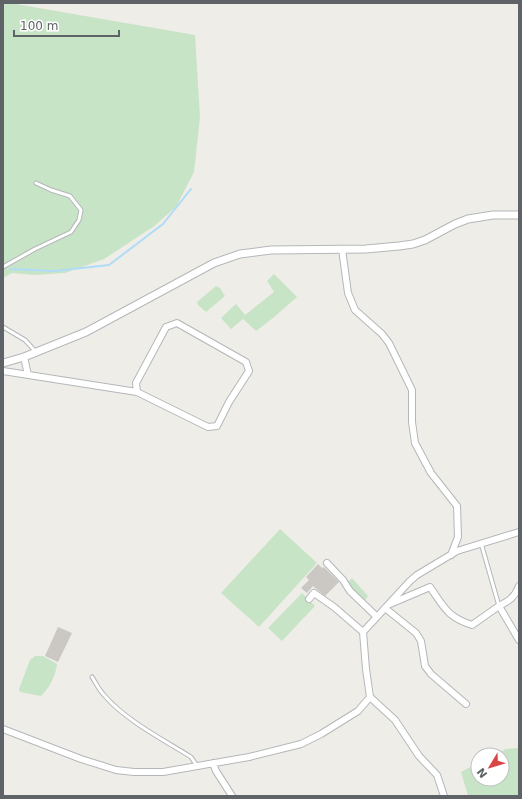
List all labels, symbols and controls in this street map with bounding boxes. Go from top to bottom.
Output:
scale bar [14,12,119,38]
text: 100 m [20,19,58,33]
north arrow [470,747,510,787]
text: N [475,765,490,780]

